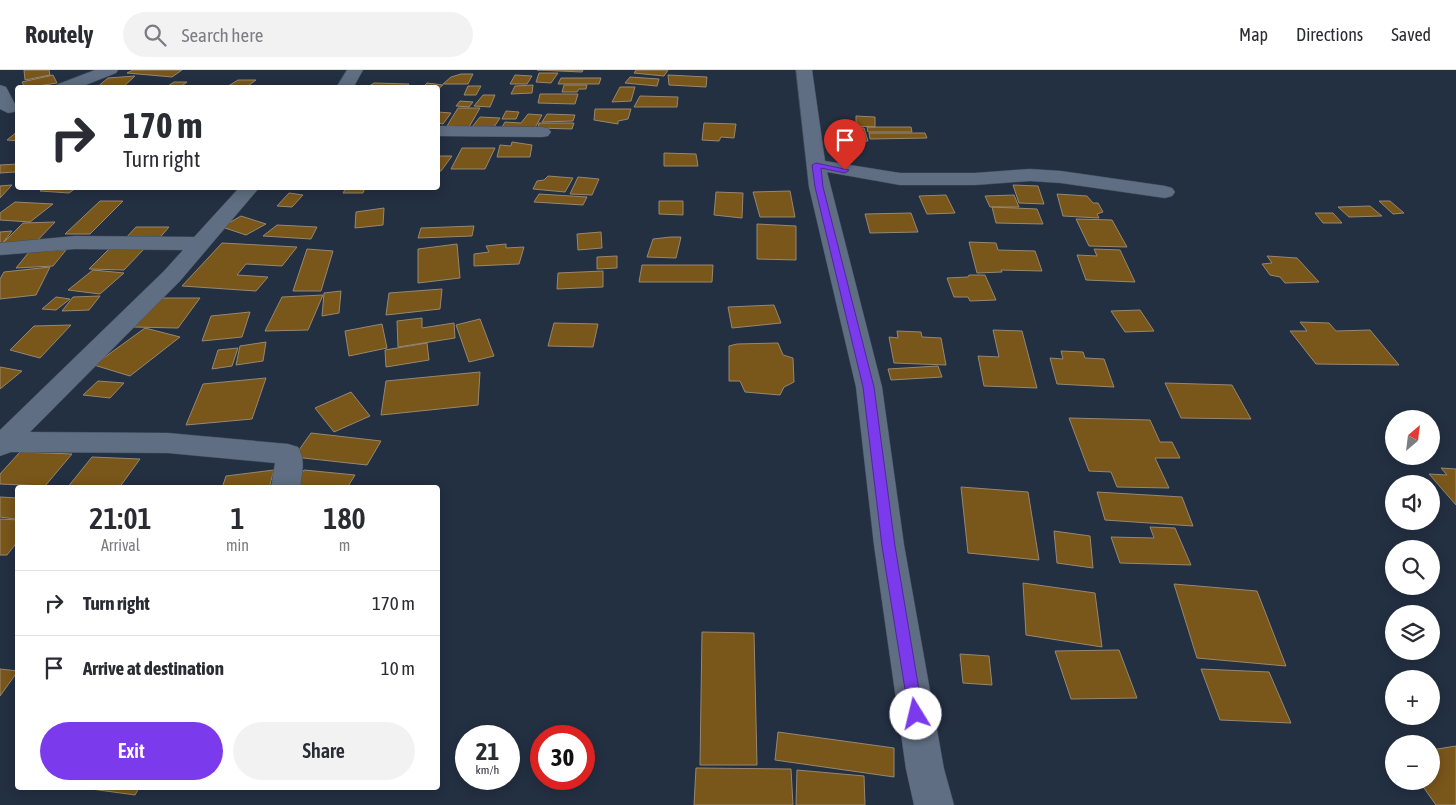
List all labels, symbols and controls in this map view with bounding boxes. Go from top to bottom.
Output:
search box [123,12,473,57]
text: Routely [25,21,93,48]
icon: search [141,21,169,49]
text: Search here [181,24,263,46]
text: Map [1239,24,1268,45]
text: Directions [1296,24,1363,45]
text: Saved [1391,24,1431,45]
icon: right [40,105,105,170]
text: 170 m [123,105,202,145]
pin [824,119,866,170]
icon: arrive [831,126,859,154]
text: Turn right [123,146,200,172]
north arrow [1385,410,1440,465]
map controls [1385,410,1440,790]
button: sound [1385,475,1440,530]
text: 21:01 [89,501,152,535]
text: 1 [230,501,245,535]
text: 180 [323,501,366,535]
text: Arrival [101,536,140,554]
text: min [226,536,249,554]
text: m [339,536,350,554]
button: search [1385,540,1440,595]
icon: right [40,589,68,617]
text: Turn right [83,592,150,614]
text: 170 m [372,592,415,614]
button: layers [1385,605,1440,660]
icon: arrive [40,654,68,682]
text: Arrive at destination [83,657,224,679]
text: 10 m [381,657,415,679]
button: + [1385,670,1440,725]
position arrow [889,687,941,739]
button: Exit [40,722,223,780]
button: Share [233,722,415,780]
speed limit sign: 30 [530,725,595,790]
button: − [1385,735,1440,790]
text: 21 [476,737,499,765]
text: km/h [476,763,499,777]

